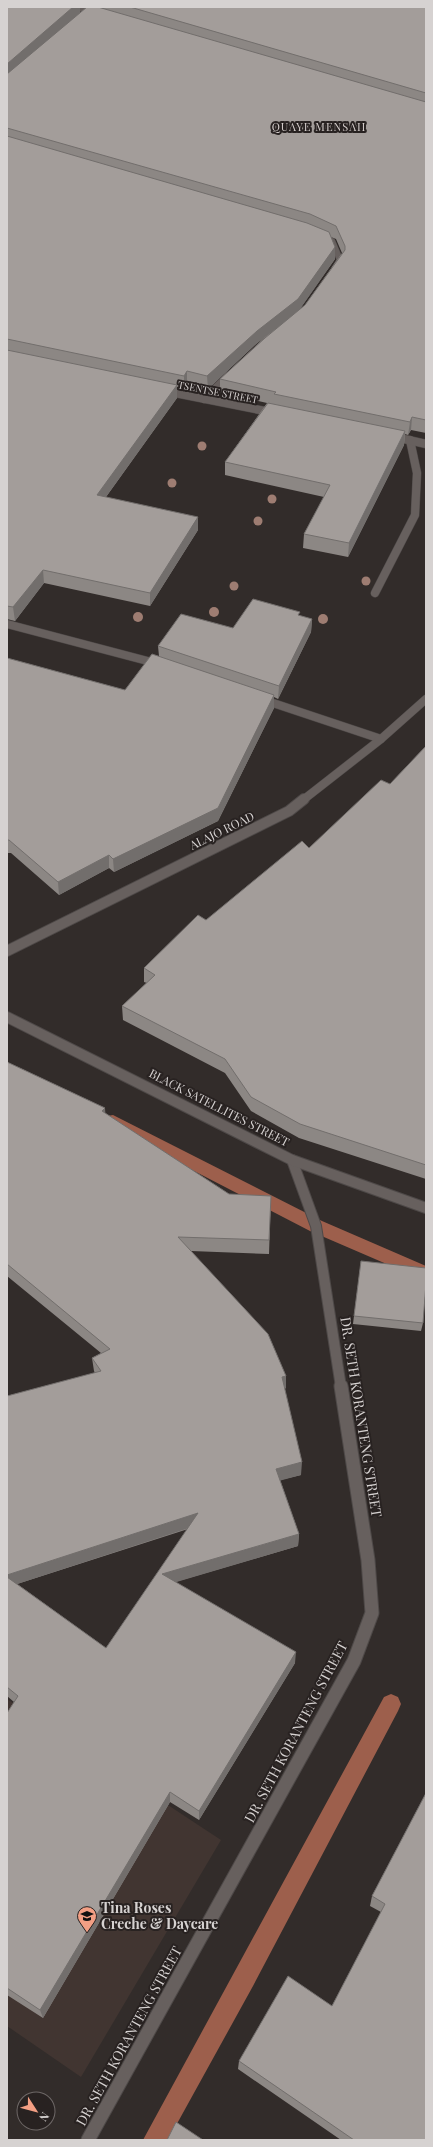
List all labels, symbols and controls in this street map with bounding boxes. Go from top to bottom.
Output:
district label: QUAYE MENSAH [272,119,366,134]
street label: TSENTSE STREET [177,377,259,407]
street label: ALAJO ROAD [186,807,257,853]
street label: BLACK SATELLITES STREET [147,1065,293,1150]
street label: DR. SETH KORANTENG STREET [336,1315,387,1519]
street label: DR. SETH KORANTENG STREET [240,1638,352,1826]
place label: Tina Roses Creche & Daycare [101,1898,218,1933]
school or university icon: Tina Roses Creche & Daycare [76,1905,98,1933]
street label: DR. SETH KORANTENG STREET [71,1942,186,2129]
north arrow [16,2091,56,2131]
text: N [36,2110,53,2125]

